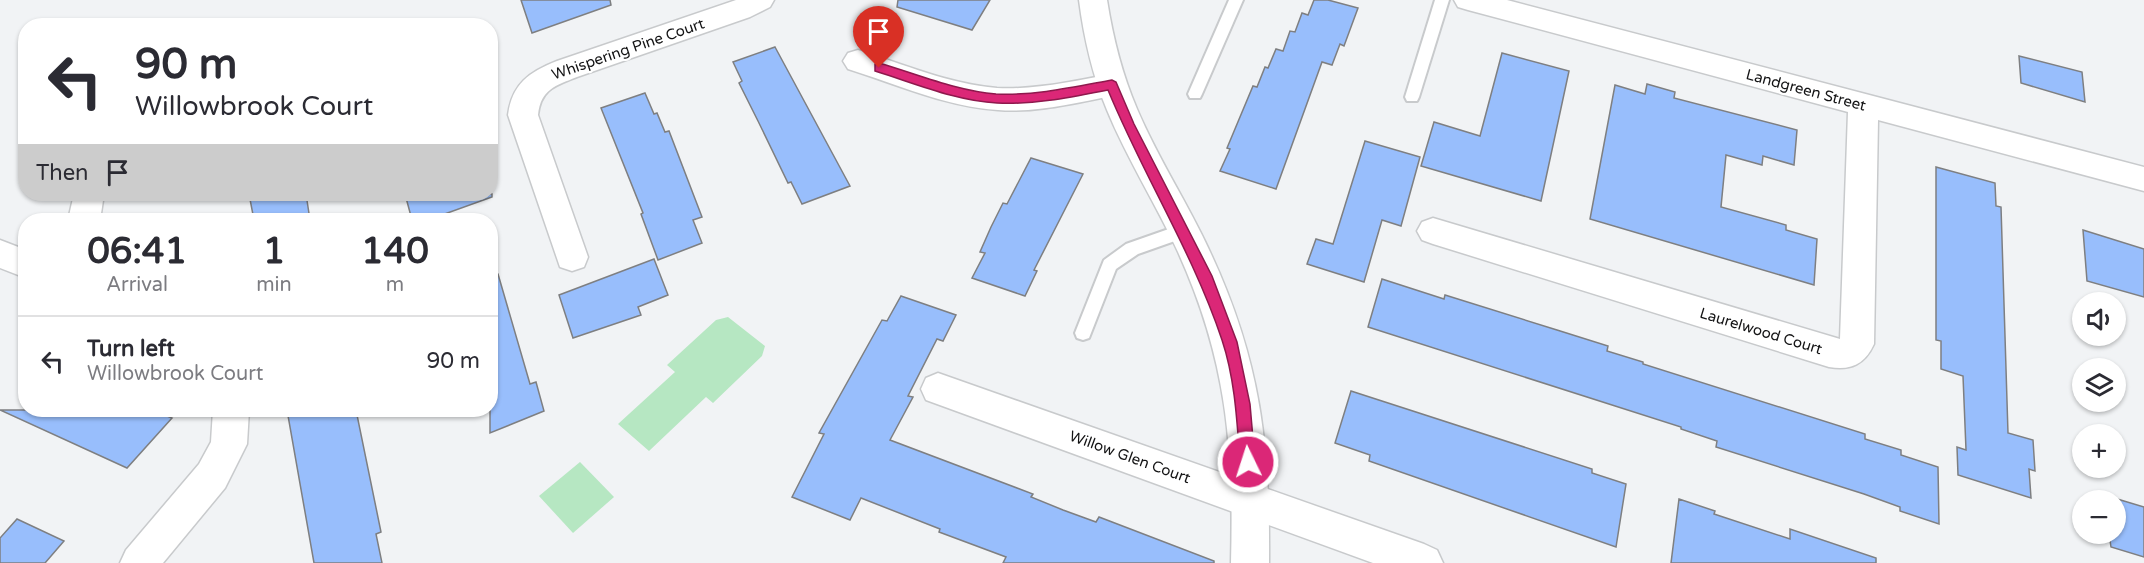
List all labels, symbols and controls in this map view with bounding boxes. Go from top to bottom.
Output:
pin [853,6,904,68]
street label: Whispering Pine Court [549,14,707,84]
icon: arrive [862,15,895,48]
text: 90 m [135,39,237,90]
icon: left [36,42,114,120]
street label: Landgreen Street [1744,65,1868,115]
text: Willowbrook Court [135,90,373,123]
icon: arrive [101,156,134,189]
text: Then [36,160,89,186]
text: 06:41 [87,230,187,273]
text: 1 [263,230,285,273]
text: 140 [361,230,429,273]
text: Arrival [106,273,168,297]
text: min [256,273,292,297]
text: m [386,273,404,297]
map controls [2072,292,2126,544]
button: sound [2072,292,2126,346]
street label: Laurelwood Court [1698,304,1825,358]
text: Turn left [87,336,175,362]
icon: left [36,345,69,378]
text: 90 m [426,348,480,374]
button: layers [2072,358,2126,412]
text: Willowbrook Court [87,362,263,386]
button: + [2072,424,2126,478]
street label: Willow Glen Court [1067,427,1193,487]
position arrow [1216,430,1280,494]
button: − [2072,490,2126,544]

